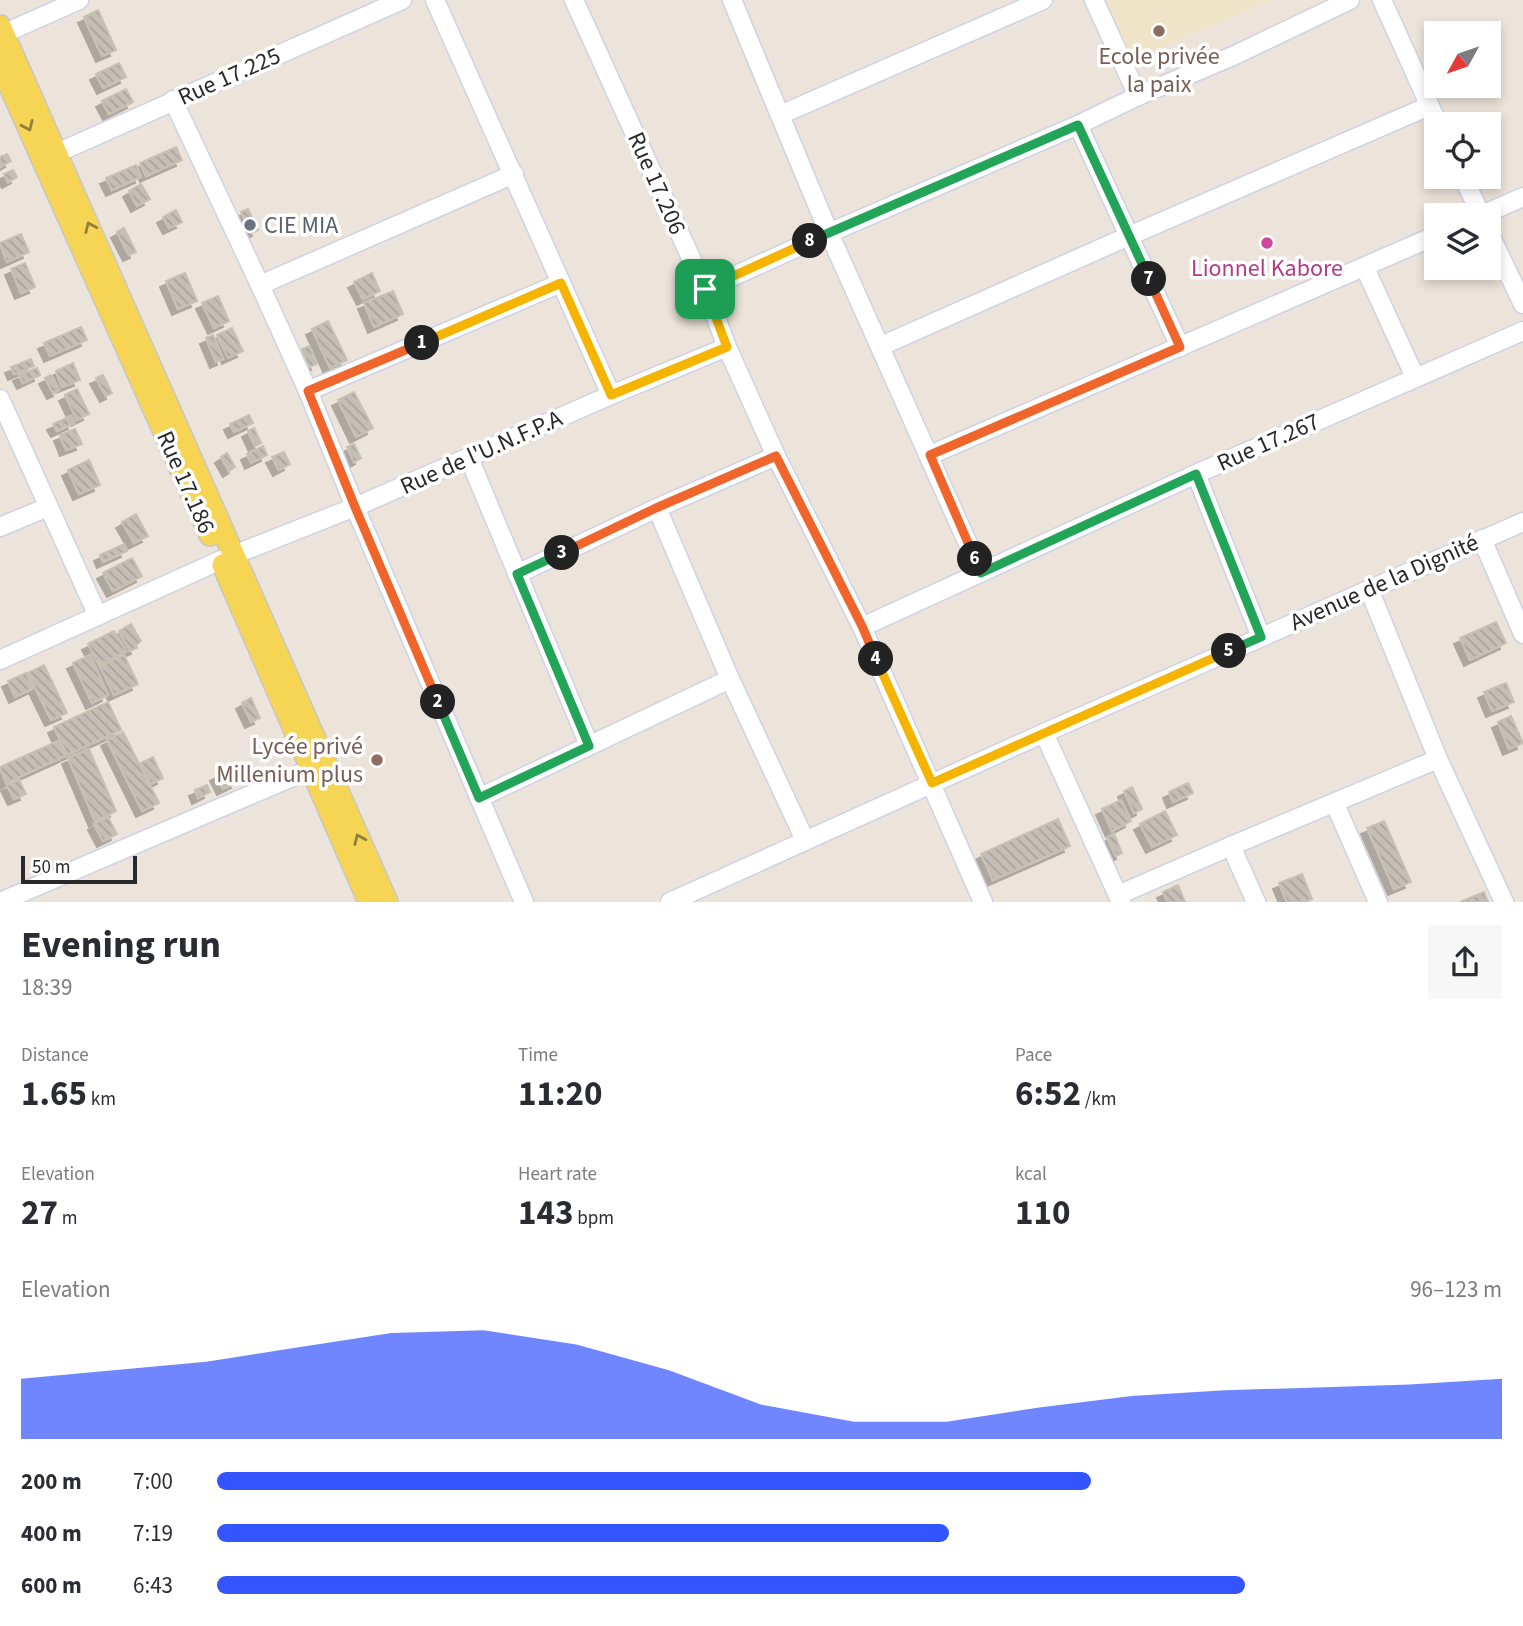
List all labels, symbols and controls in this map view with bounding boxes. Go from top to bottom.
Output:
north arrow [1424,21,1502,98]
map controls [1424,21,1501,280]
marker: Ecole privée la paix [1151,23,1167,39]
street label: Rue 17.225 [172,38,286,115]
place label: Ecole privée la paix [1098,39,1220,102]
button: locate [1424,112,1501,189]
one-way arrow [20,119,34,132]
street label: Rue 17.206 [618,126,695,240]
button: layers [1424,203,1501,280]
place label: CIE MIA [264,208,338,243]
marker: CIE MIA [242,217,258,233]
one-way arrow [84,222,98,234]
pin: 8 [792,224,828,258]
text: 8 [804,227,815,254]
marker: Lionnel Kabore [1259,235,1275,251]
place label: Lionnel Kabore [1191,251,1343,286]
pin [675,259,735,319]
pin: 7 [1132,262,1166,296]
text: 7 [1143,265,1154,292]
icon: arrive [686,270,724,308]
pin: 1 [404,326,440,360]
text: 1 [416,329,427,356]
street label: Rue de l'U.N.F.P.A [395,401,568,504]
street label: Rue 17.267 [1211,404,1325,481]
street label: Rue 17.186 [147,425,224,539]
street label: Avenue de la Dignité [1284,525,1484,640]
pin: 3 [544,536,580,570]
text: 3 [556,539,567,566]
pin: 6 [958,542,992,576]
text: 6 [969,545,980,572]
pin: 5 [1212,634,1246,668]
text: 5 [1223,637,1234,664]
pin: 4 [858,642,894,676]
text: 4 [870,645,881,672]
pin: 2 [420,684,456,720]
text: 2 [432,688,443,715]
place label: Lycée privé Millenium plus [216,729,363,792]
marker: Lycée privé Millenium plus [369,752,385,768]
one-way arrow [354,834,368,846]
scale bar [21,852,136,884]
text: 50 m [32,854,70,881]
text: Evening run [21,918,221,972]
button: share [1428,925,1502,999]
text: 18:39 [21,971,72,1004]
text: Distance [21,1042,89,1069]
text: Time [518,1042,558,1069]
text: Pace [1015,1042,1052,1069]
text: 1.65 [21,1069,87,1119]
text: 11:20 [518,1069,602,1119]
text: 6:52 [1015,1069,1081,1119]
text: km [87,1086,116,1113]
text: /km [1081,1086,1117,1113]
text: Elevation [21,1161,95,1188]
text: Heart rate [518,1161,597,1188]
text: kcal [1015,1161,1047,1188]
text: 27 [21,1188,58,1238]
text: 143 [518,1188,573,1238]
text: 110 [1015,1188,1070,1238]
text: m [58,1205,78,1232]
text: bpm [573,1205,614,1232]
text: Elevation [21,1273,111,1306]
text: 96–123 m [1410,1273,1502,1306]
text: 200 m [21,1465,82,1498]
text: 7:00 [133,1465,173,1498]
text: 400 m [21,1517,82,1550]
text: 7:19 [133,1517,173,1550]
text: 600 m [21,1569,82,1602]
text: 6:43 [133,1569,173,1602]

